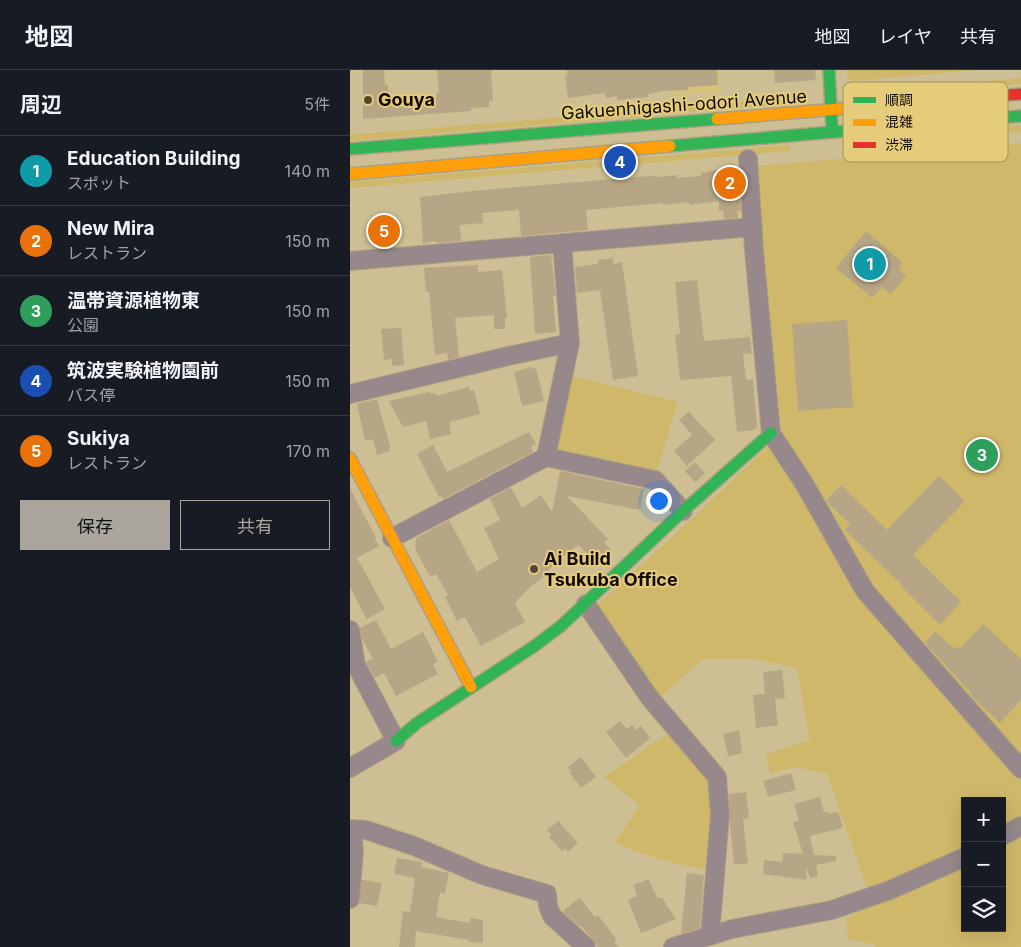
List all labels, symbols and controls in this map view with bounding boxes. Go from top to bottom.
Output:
text: 地図 [25,22,73,51]
text: 地図 [815,26,851,47]
text: レイヤ [879,26,932,47]
text: 共有 [960,26,996,47]
legend [843,82,1008,162]
street label: Gakuenhigashi-odori Avenue [560,85,808,124]
place label: Gouya [378,89,435,110]
text: 順調 [885,91,913,108]
text: 周辺 [20,92,62,117]
text: 5件 [304,94,330,114]
marker: Gouya [362,94,374,106]
text: 混雑 [885,113,913,130]
text: 渋滞 [885,136,913,153]
pin: 4 [604,143,636,181]
text: Education Building [67,147,241,170]
text: 1 [33,161,39,181]
text: 140 m [285,161,330,181]
pin: 2 [714,164,746,202]
text: スポット [67,173,131,193]
pin: 5 [368,212,400,250]
text: New Mira [67,217,155,240]
text: 2 [31,231,41,251]
text: 150 m [285,231,330,251]
text: レストラン [67,243,147,263]
pin: 1 [854,245,886,283]
text: 温帯資源植物東 [67,289,200,312]
text: 3 [31,301,41,321]
text: 150 m [285,301,330,321]
text: 公園 [67,315,99,335]
text: 筑波実験植物園前 [67,359,219,382]
text: 4 [31,371,41,391]
text: 150 m [285,371,330,391]
text: バス停 [67,385,115,405]
text: Sukiya [67,427,130,450]
pin: 3 [966,436,998,474]
text: 5 [31,441,41,461]
text: 170 m [286,441,330,461]
text: レストラン [67,453,147,473]
your location [646,488,672,514]
button: 保存 [20,500,170,550]
button: 共有 [180,500,330,550]
place label: Ai Build Tsukuba Office [544,548,678,590]
marker: Ai Build Tsukuba Office [528,563,540,575]
map controls [961,797,1006,932]
button: + [961,797,1006,842]
button: − [961,842,1006,887]
button: layers [961,887,1006,932]

